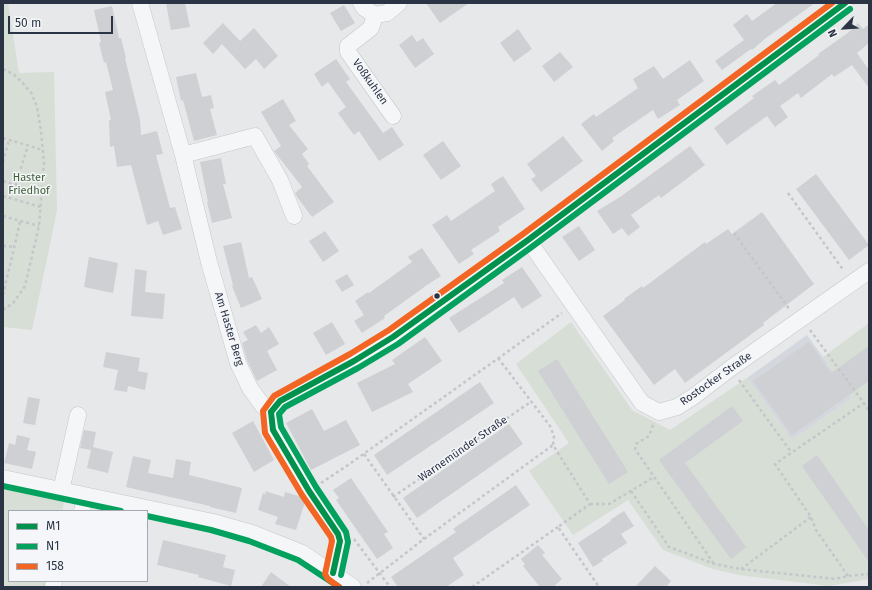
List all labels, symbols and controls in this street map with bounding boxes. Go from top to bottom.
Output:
scale bar [10,8,115,34]
north arrow [824,8,864,48]
text: 50 m [15,16,41,30]
text: N [825,27,840,39]
street label: Voßkuhlen [349,57,391,107]
park label: Haster Friedhof [8,171,50,197]
street label: Am Haster Berg [211,290,247,368]
unlabelled marker [432,291,442,301]
street label: Rostocker Straße [678,349,754,409]
street label: Warnemünder Straße [416,413,510,485]
legend [8,510,148,582]
text: M1 [46,519,60,533]
text: N1 [46,539,59,553]
text: 158 [46,559,64,573]

